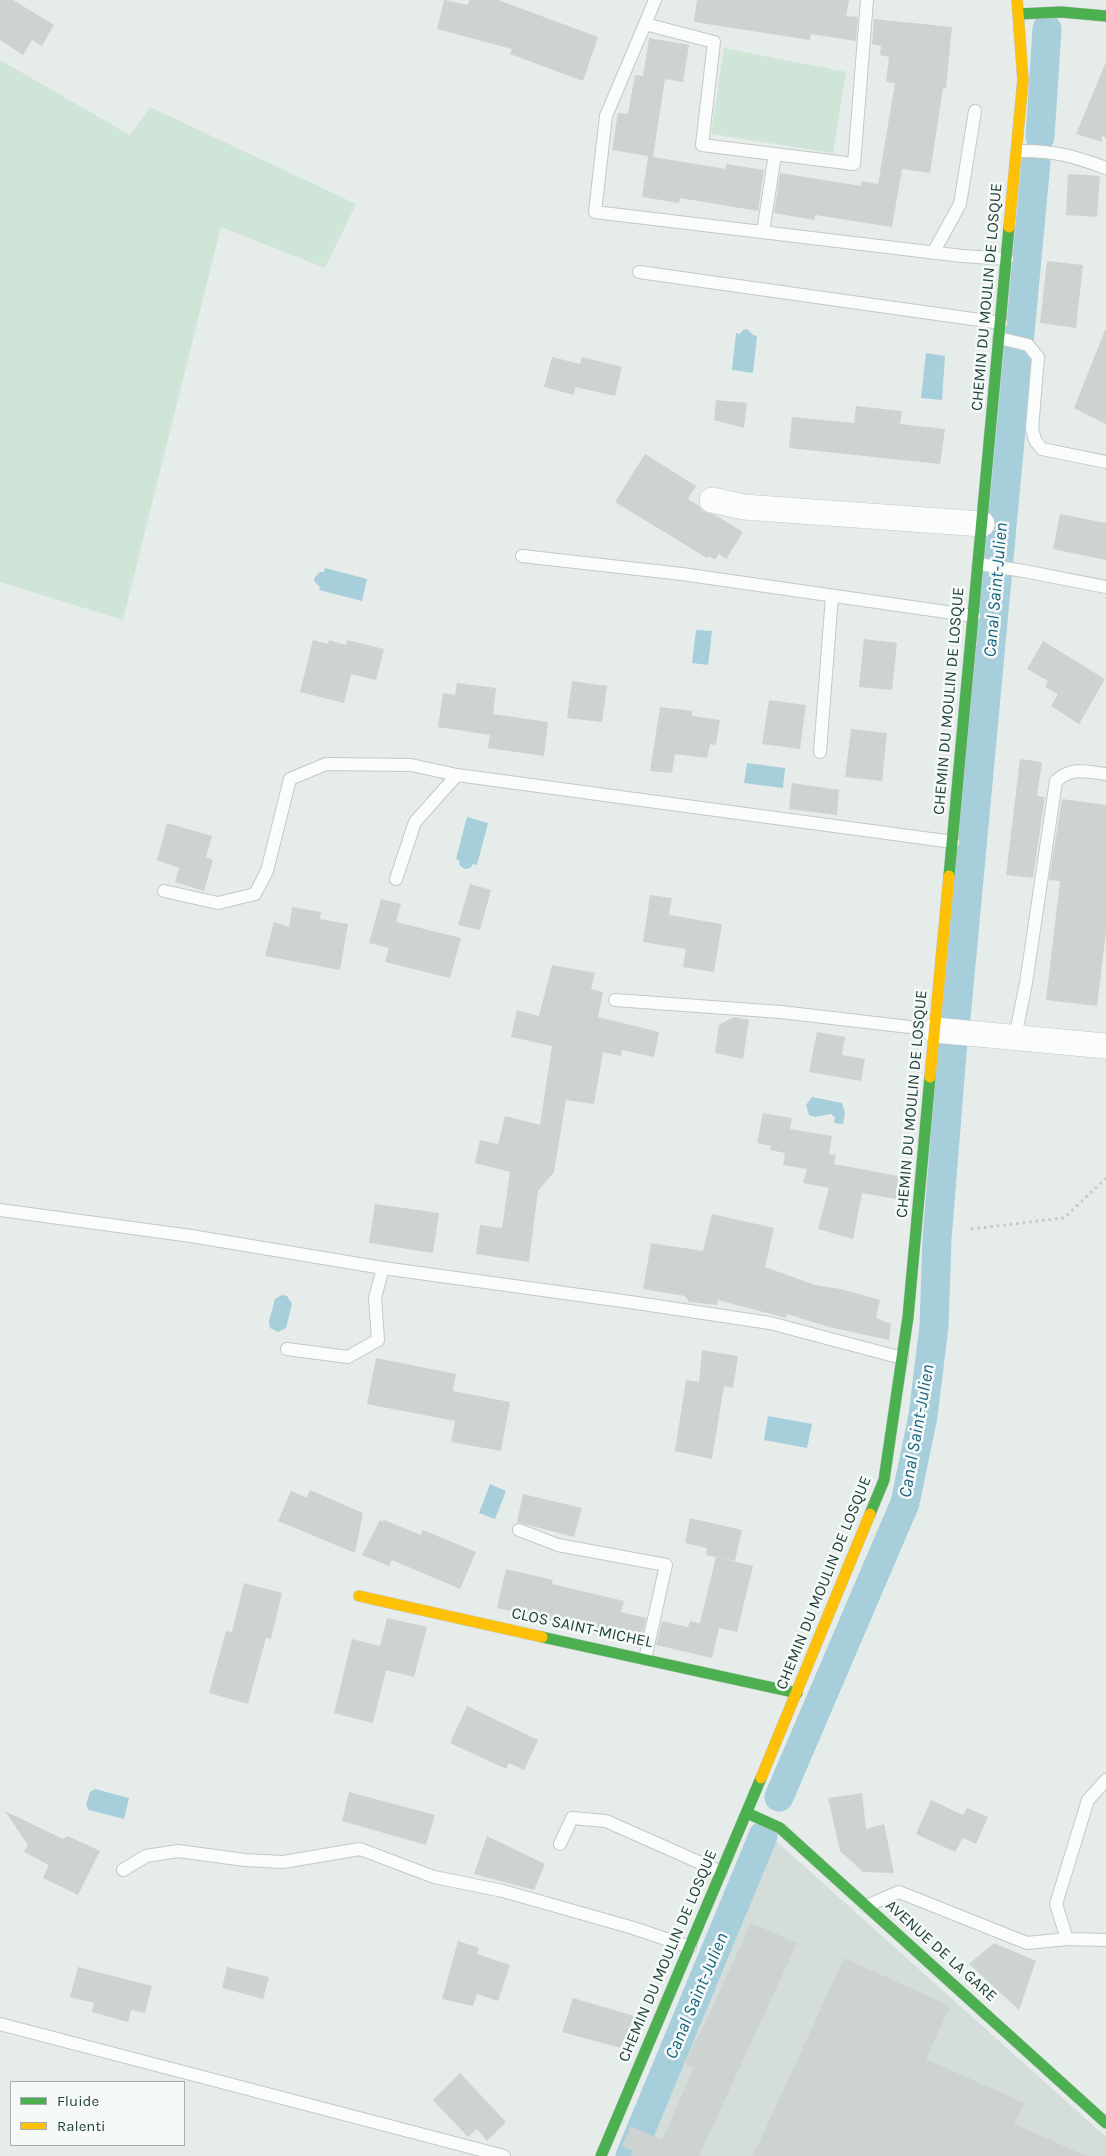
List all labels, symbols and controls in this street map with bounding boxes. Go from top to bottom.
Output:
street label: CHEMIN DU MOULIN DE LOSQUE [967,182,1007,412]
water label: Canal Saint-Julien [979,522,1013,658]
street label: CHEMIN DU MOULIN DE LOSQUE [929,586,969,816]
street label: CHEMIN DU MOULIN DE LOSQUE [892,989,932,1219]
water label: Canal Saint-Julien [895,1362,939,1500]
street label: CHEMIN DU MOULIN DE LOSQUE [772,1473,876,1693]
street label: CLOS SAINT-MICHEL [510,1604,654,1652]
street label: CHEMIN DU MOULIN DE LOSQUE [614,1847,722,2065]
street label: AVENUE DE LA GARE [881,1896,1001,2006]
water label: Canal Saint-Julien [661,1930,733,2062]
legend [10,2081,185,2146]
text: Fluide [57,2092,99,2110]
text: Ralenti [57,2117,106,2135]

